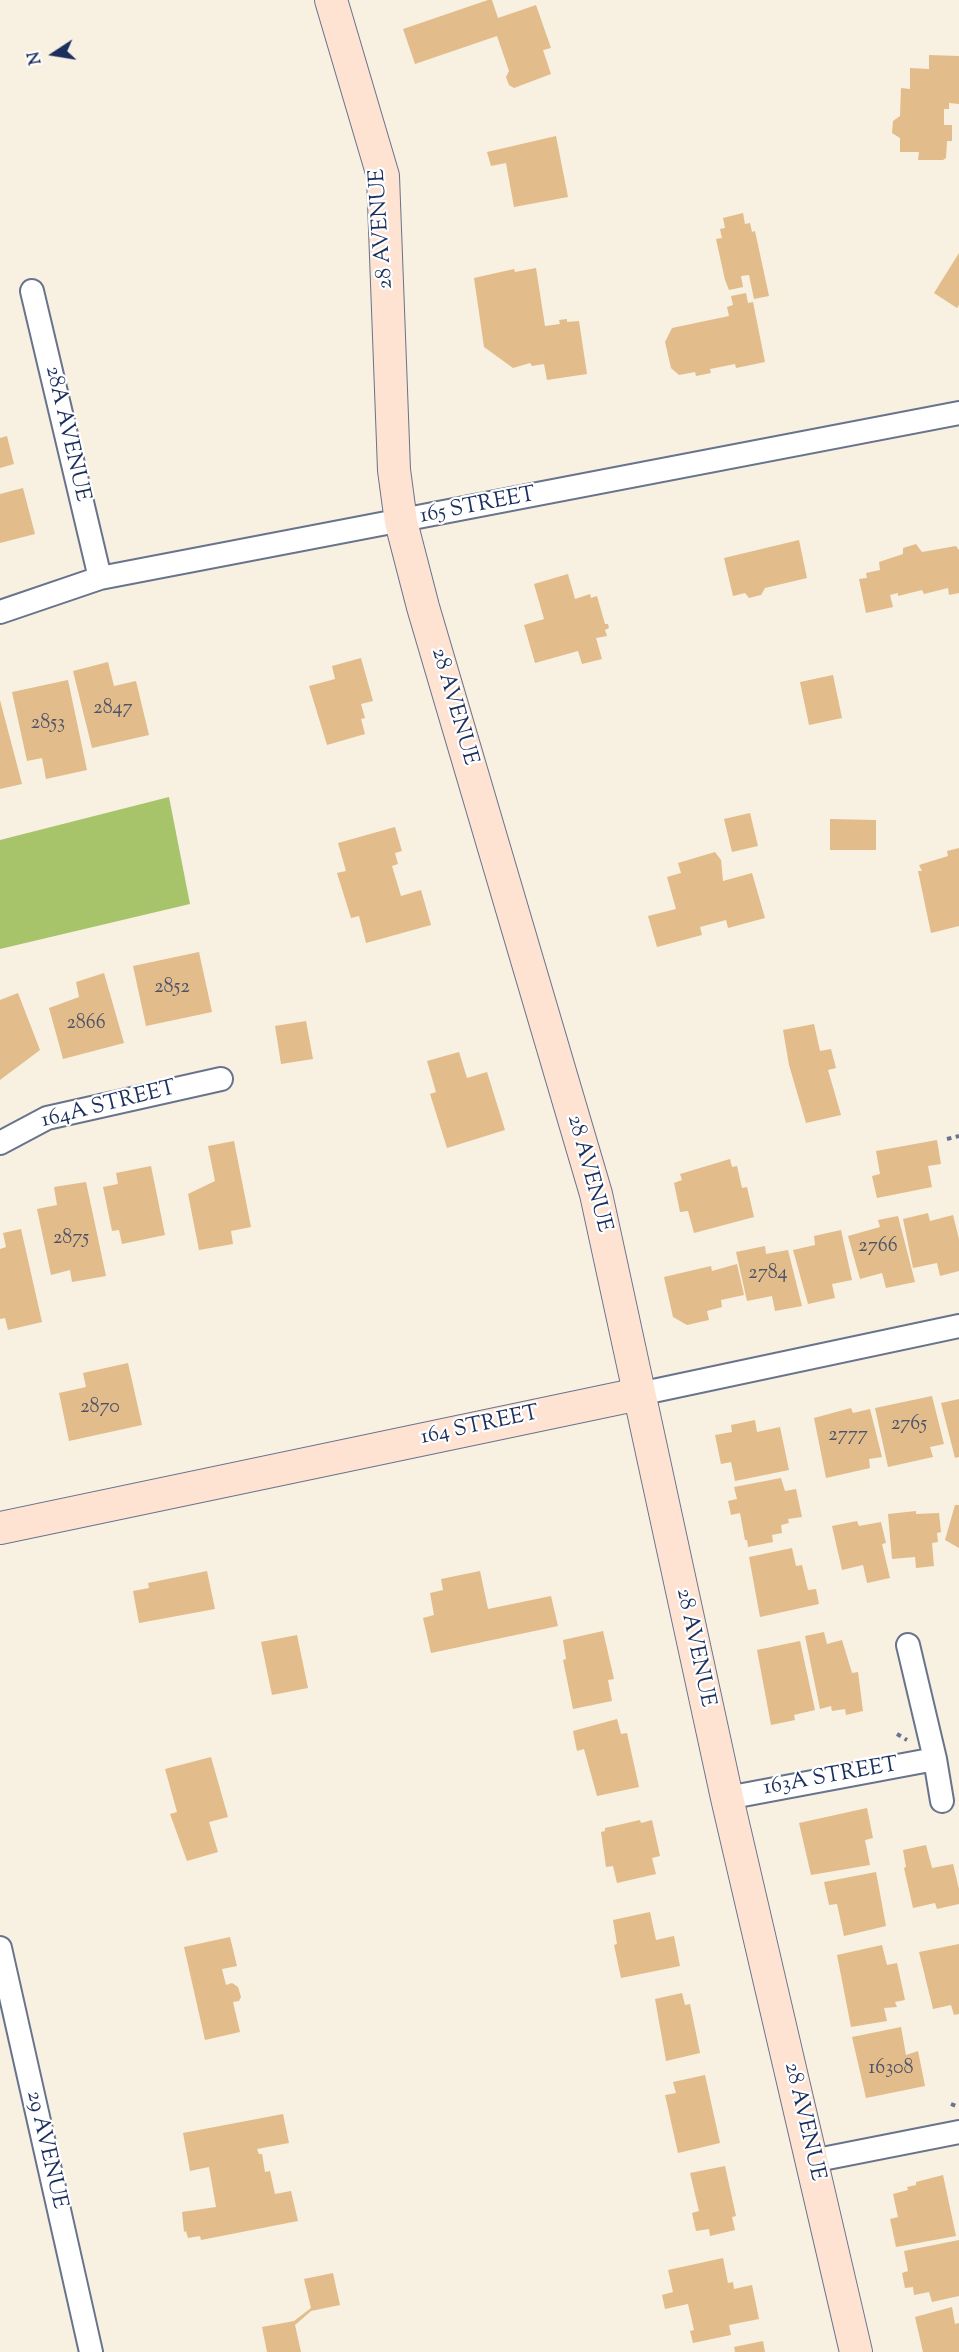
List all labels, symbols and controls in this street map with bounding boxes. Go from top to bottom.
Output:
north arrow [24,24,84,84]
text: N [23,49,48,66]
street label: 28 AVENUE [366,168,400,290]
street label: 28A AVENUE [38,364,94,504]
street label: 165 STREET [418,483,538,531]
street label: 28 AVENUE [424,645,482,769]
house number: 2847 [93,698,133,722]
house number: 2853 [31,713,65,737]
house number: 2852 [154,977,190,1001]
house number: 2866 [66,1013,106,1037]
street label: 164A STREET [39,1076,179,1136]
street label: 28 AVENUE [560,1112,616,1236]
house number: 2875 [53,1228,89,1252]
house number: 2766 [858,1236,898,1260]
house number: 2784 [748,1263,788,1287]
house number: 2870 [80,1397,120,1421]
street label: 164 STREET [418,1402,542,1452]
house number: 2765 [891,1414,927,1438]
house number: 2777 [828,1425,868,1449]
street label: 28 AVENUE [669,1586,719,1710]
street label: 163A STREET [762,1753,900,1803]
house number: 16308 [868,2058,914,2082]
street label: 28 AVENUE [777,2060,829,2184]
street label: 29 AVENUE [19,2088,71,2212]

